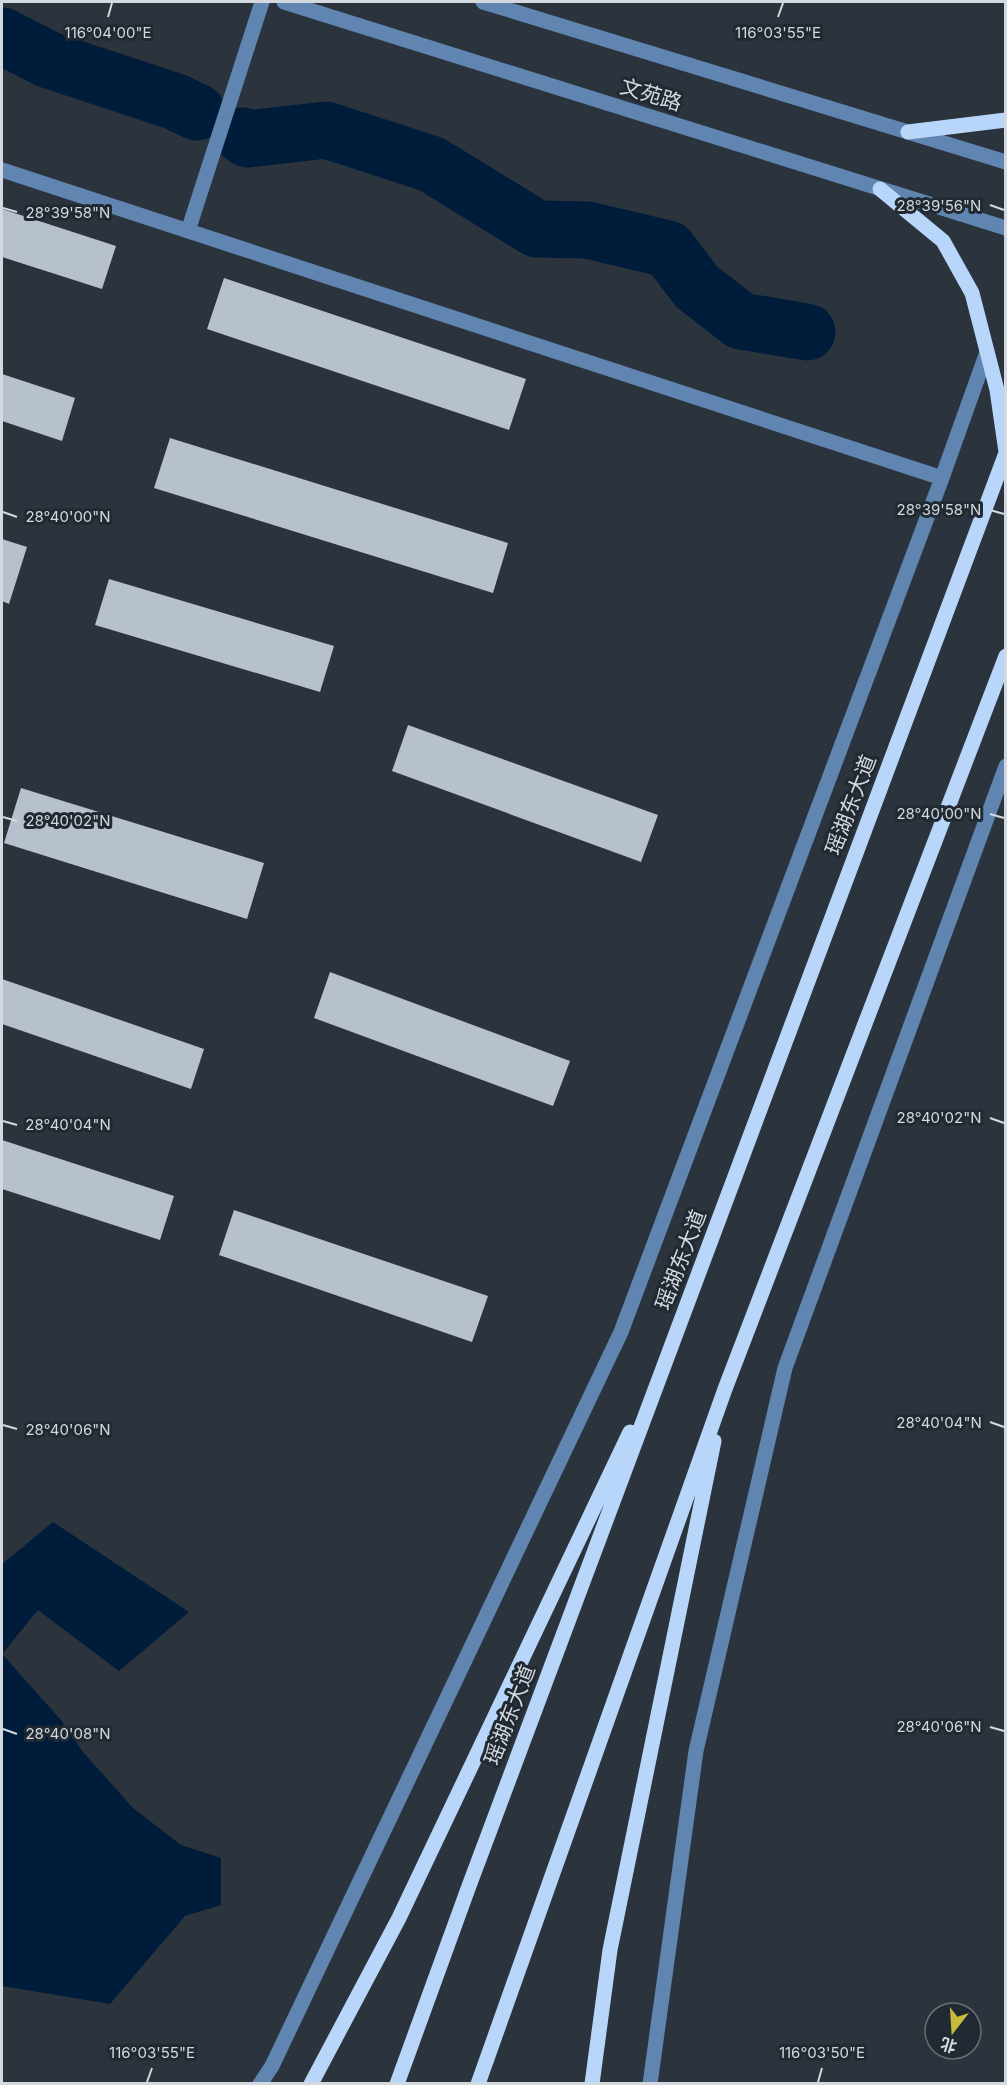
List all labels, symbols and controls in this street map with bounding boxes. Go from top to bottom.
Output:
text: 116°04'00"E [65,23,151,42]
text: 116°03'55"E [735,23,821,42]
street label: 文苑路 [617,73,685,116]
text: 28°39'56"N [897,196,981,215]
text: 28°39'58"N [26,203,110,222]
text: 28°39'58"N [897,500,981,519]
text: 28°40'00"N [25,507,111,526]
street label: 瑶湖东大道 [820,751,881,858]
text: 28°40'00"N [896,804,982,823]
text: 28°40'02"N [26,811,110,830]
text: 28°40'02"N [897,1108,981,1127]
text: 28°40'04"N [25,1115,111,1134]
street label: 瑶湖东大道 [650,1206,711,1313]
text: 28°40'04"N [896,1413,982,1432]
text: 28°40'06"N [25,1420,111,1439]
street label: 瑶湖东大道 [479,1661,540,1768]
text: 28°40'06"N [896,1717,982,1736]
text: 28°40'08"N [25,1724,111,1743]
north arrow [923,2001,983,2061]
text: 北 [938,2033,959,2057]
text: 116°03'55"E [109,2043,195,2062]
text: 116°03'50"E [779,2043,865,2062]

